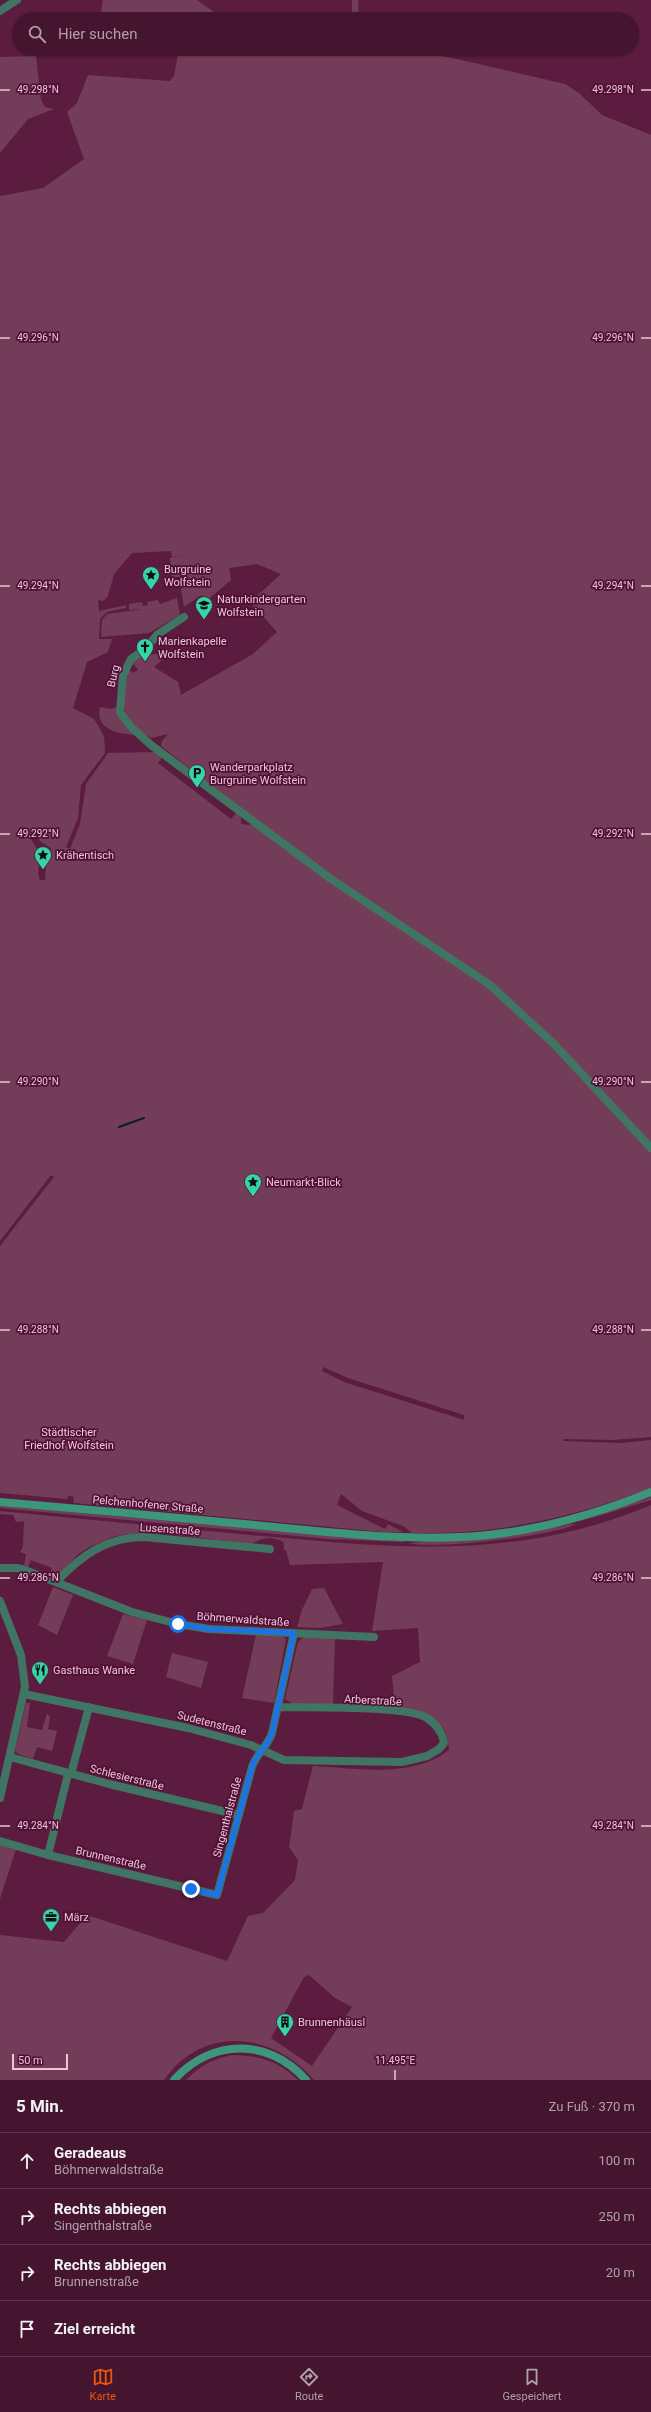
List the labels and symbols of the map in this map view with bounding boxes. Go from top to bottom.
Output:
text: 49.298°N [17,84,59,95]
text: 49.298°N [592,84,634,95]
text: 49.296°N [17,332,59,343]
text: 49.296°N [592,332,634,343]
place label: Burgruine Wolfstein [164,563,211,589]
place icon: Burgruine Wolfstein [141,565,161,590]
text: 49.294°N [17,580,59,591]
text: 49.294°N [592,580,634,591]
place label: Naturkindergarten Wolfstein [217,593,306,619]
school or university icon: Naturkindergarten Wolfstein [194,595,214,620]
place label: Marienkapelle Wolfstein [158,635,227,661]
church icon: Marienkapelle Wolfstein [135,637,155,662]
street label: Burg [104,664,123,689]
place label: Wanderparkplatz Burgruine Wolfstein [210,761,306,787]
parking icon: Wanderparkplatz Burgruine Wolfstein [187,763,207,788]
text: 49.292°N [17,828,59,839]
text: 49.292°N [592,828,634,839]
place icon: Krähentisch [33,845,53,870]
place label: Krähentisch [56,849,114,862]
text: 49.290°N [17,1076,59,1087]
text: 49.290°N [592,1076,634,1087]
place icon: Neumarkt-Blick [243,1172,263,1197]
place label: Neumarkt-Blick [266,1176,341,1189]
text: 49.288°N [17,1324,59,1335]
text: 49.288°N [592,1324,634,1335]
park label: Städtischer Friedhof Wolfstein [24,1426,114,1452]
street label: Pelchenhofener Straße [92,1493,204,1516]
street label: Lusenstraße [139,1521,201,1538]
text: 49.286°N [17,1572,59,1583]
text: 49.286°N [592,1572,634,1583]
street label: Böhmerwaldstraße [196,1610,290,1629]
route start [169,1615,187,1633]
restaurant icon: Gasthaus Wanke [30,1660,50,1685]
place label: Gasthaus Wanke [53,1664,135,1677]
street label: Arberstraße [344,1692,402,1709]
street label: Sudetenstraße [176,1709,248,1738]
street label: Schlesierstraße [88,1762,165,1793]
street label: Singenthalstraße [210,1775,245,1859]
text: 49.284°N [17,1820,59,1831]
text: 49.284°N [592,1820,634,1831]
street label: Brunnenstraße [74,1844,148,1873]
route end [182,1880,200,1898]
office icon: März [41,1907,61,1932]
place label: März [64,1911,89,1924]
building icon: Brunnenhäusl [275,2012,295,2037]
place label: Brunnenhäusl [298,2016,365,2029]
scale bar [12,2052,68,2071]
text: 11.495°E [375,2055,415,2066]

